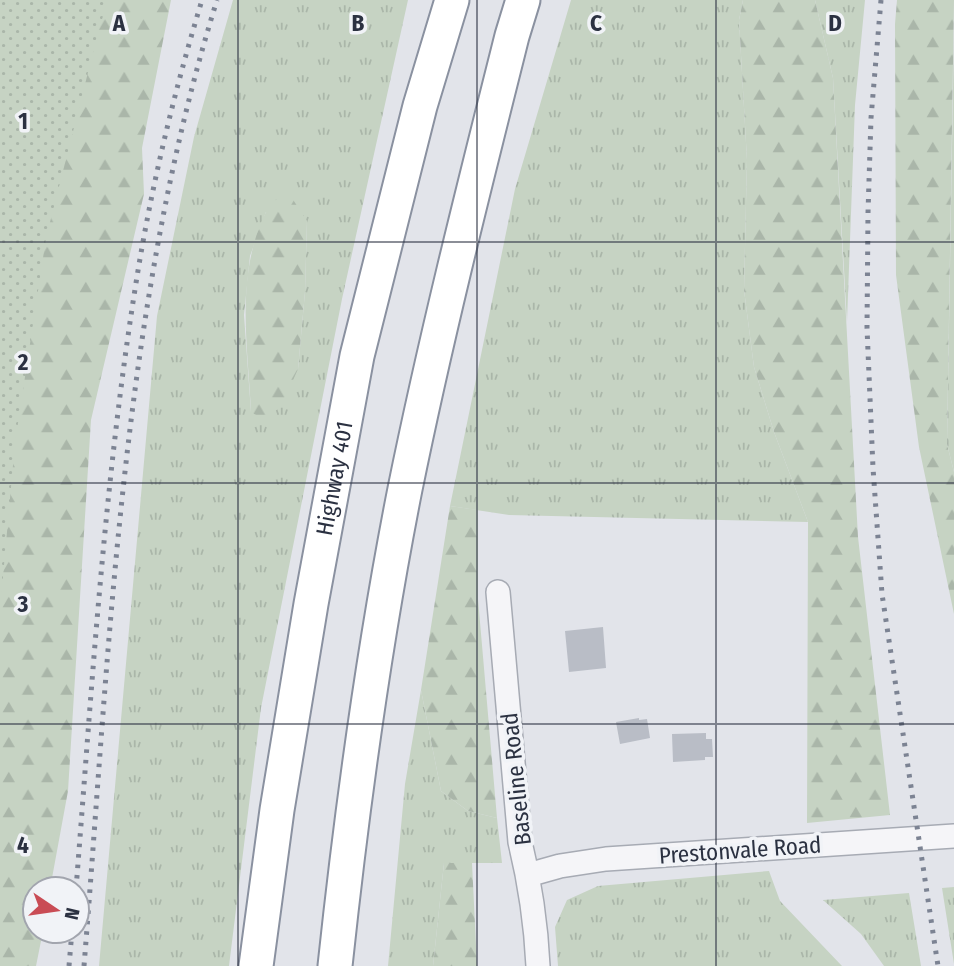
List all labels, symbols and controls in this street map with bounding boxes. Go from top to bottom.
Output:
text: A [112,9,126,37]
text: B [352,9,365,37]
text: C [590,9,602,37]
text: D [828,9,842,37]
text: 1 [18,107,28,135]
text: 2 [17,348,29,376]
street label: Highway 401 [310,419,359,538]
text: 3 [17,590,29,618]
street label: Baseline Road [495,711,537,847]
street label: Prestonvale Road [658,830,822,870]
text: 4 [17,831,29,859]
north arrow [21,875,91,945]
text: N [60,906,85,922]

